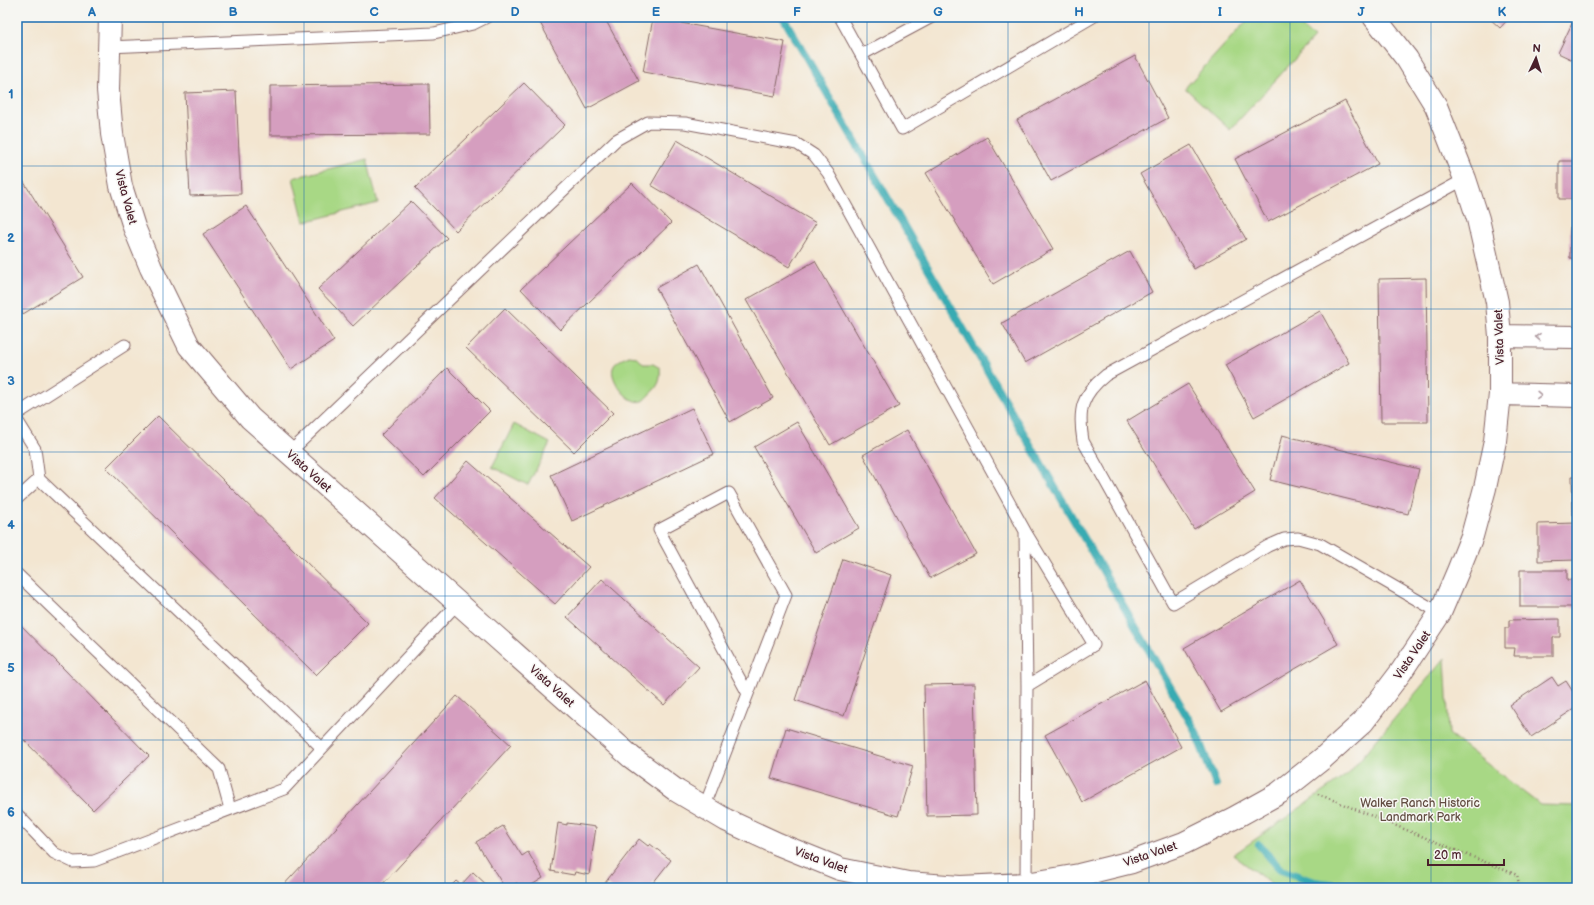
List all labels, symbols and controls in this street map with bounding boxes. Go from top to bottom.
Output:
text: A [87,4,96,20]
text: B [228,4,238,20]
text: C [369,4,379,20]
text: D [510,4,520,20]
text: E [652,4,661,20]
text: F [793,4,801,20]
text: G [933,4,943,20]
text: H [1074,4,1084,20]
text: I [1218,4,1222,20]
text: J [1357,4,1365,20]
text: K [1498,4,1507,20]
north arrow [1516,38,1556,78]
text: N [1532,42,1541,55]
text: 1 [8,86,14,102]
street label: Vista Valet [111,168,140,226]
text: 2 [7,230,15,246]
street label: Vista Valet [1491,309,1508,365]
one-way arrow [1535,333,1541,341]
text: 3 [7,373,15,389]
one-way arrow [1536,391,1542,399]
street label: Vista Valet [283,447,335,496]
text: 4 [7,517,15,533]
street label: Vista Valet [1391,628,1434,683]
text: 5 [7,660,15,676]
street label: Vista Valet [526,662,578,711]
park label: Walker Ranch Historic Landmark Park [1360,796,1480,825]
text: 6 [7,804,15,820]
street label: Vista Valet [1121,838,1179,871]
scale bar [1428,841,1504,867]
street label: Vista Valet [792,844,850,877]
text: 20 m [1434,848,1461,863]

